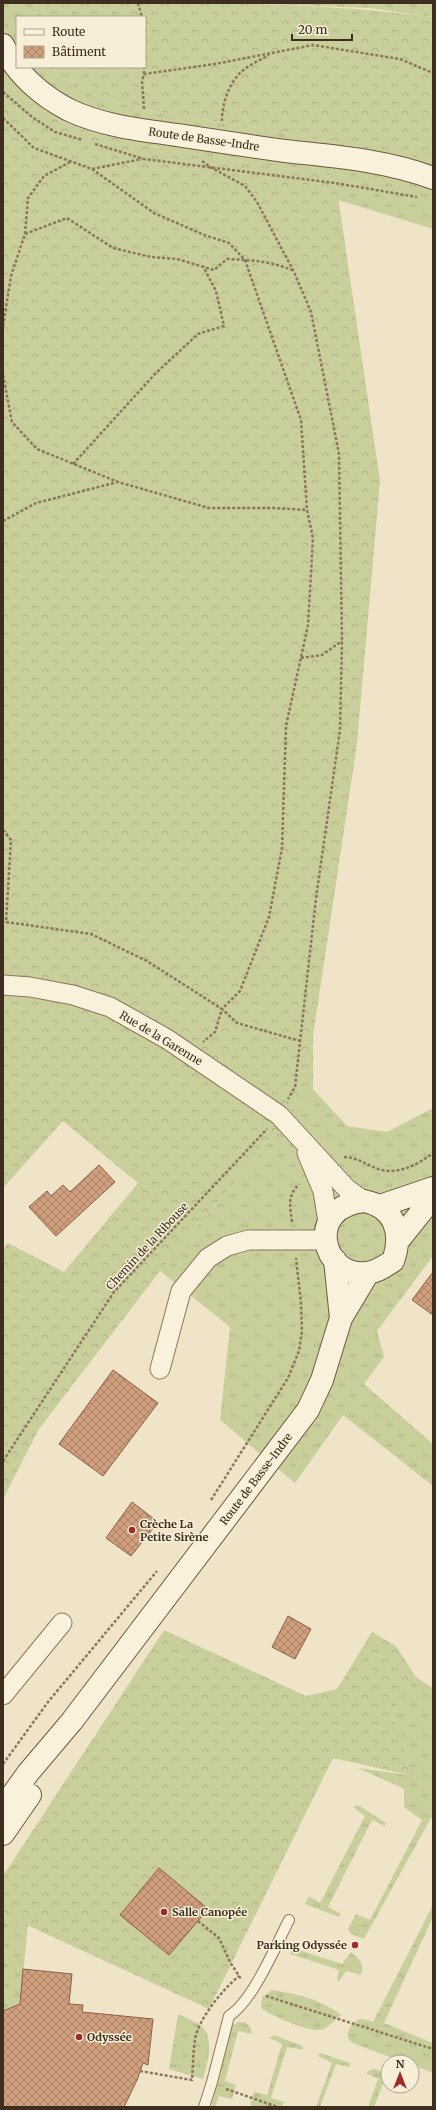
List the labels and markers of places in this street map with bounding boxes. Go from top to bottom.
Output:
place label: Crèche La Petite Sirène [140,1517,208,1544]
marker: Crèche La Petite Sirène [127,1525,137,1535]
place label: Salle Canopée [172,1905,247,1919]
marker: Salle Canopée [159,1907,169,1917]
place label: Parking Odyssée [256,1938,347,1952]
marker: Parking Odyssée [350,1940,360,1950]
place label: Odyssée [87,2030,132,2044]
marker: Odyssée [74,2032,84,2042]

